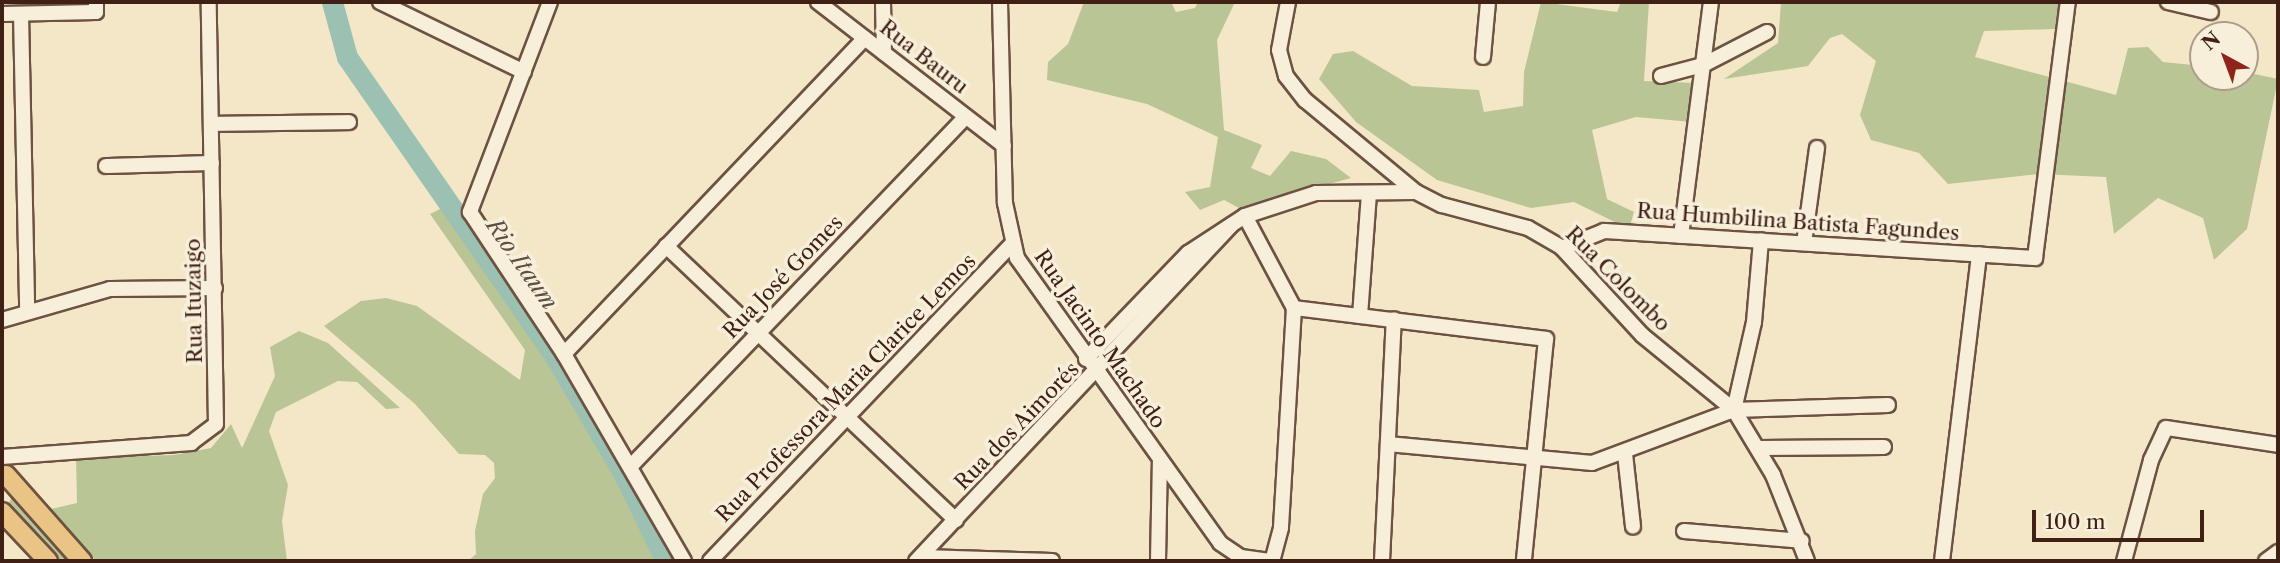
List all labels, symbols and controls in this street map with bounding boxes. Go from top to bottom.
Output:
street label: Rua Bauru [875,15,973,99]
north arrow [2189,21,2259,91]
text: N [2197,27,2225,55]
street label: Rua Humbilina Batista Fagundes [1635,198,1961,246]
street label: Rua José Gomes [718,210,848,344]
water label: Rio Itaum [481,213,563,315]
street label: Rua Colombo [1560,221,1676,337]
street label: Rua Ituzaigo [180,238,208,364]
street label: Rua Jacinto Machado [1029,245,1171,433]
street label: Rua Professora Maria Clarice Lemos [710,248,982,528]
street label: Rua dos Aimorés [949,356,1085,496]
scale bar [2035,496,2206,540]
text: 100 m [2045,509,2106,534]

